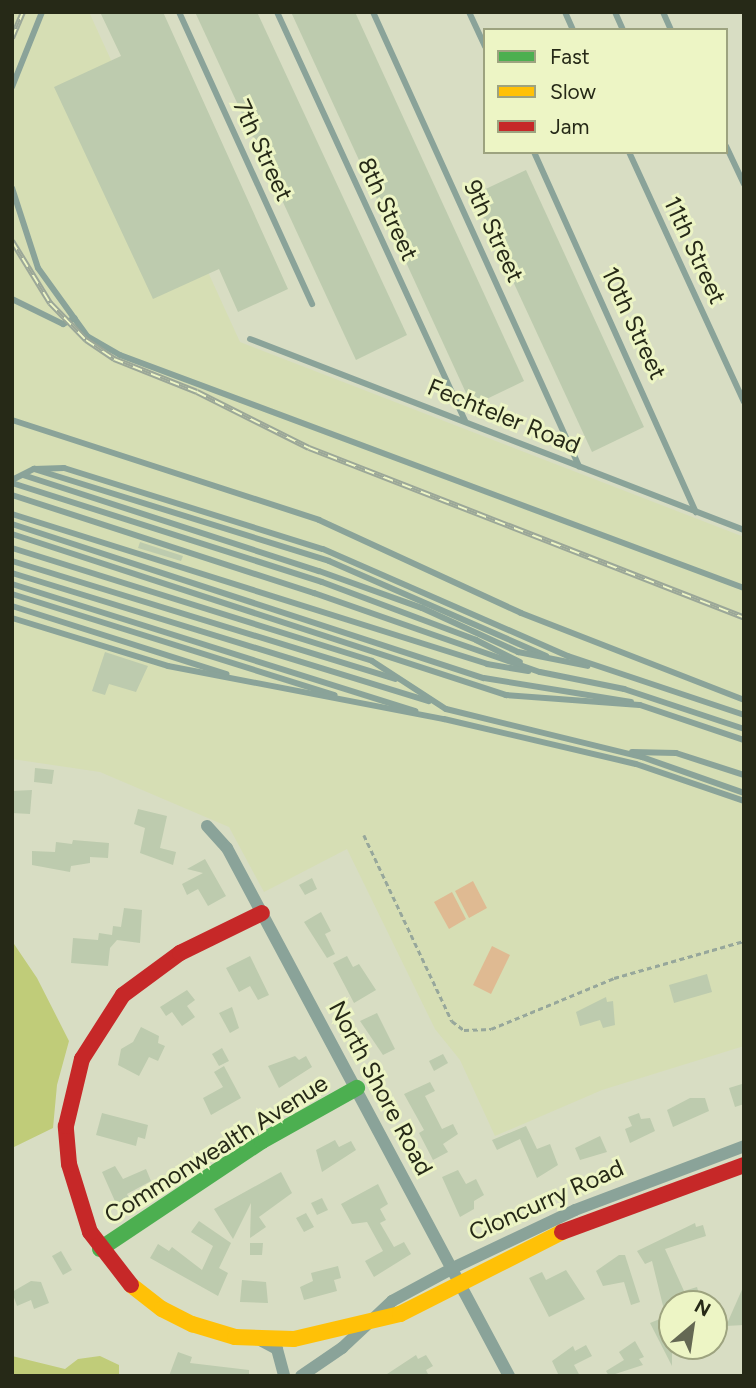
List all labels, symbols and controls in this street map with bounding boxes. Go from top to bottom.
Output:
legend [483,28,728,154]
text: Fast [550,44,590,69]
text: Slow [550,79,596,104]
street label: 7th Street [227,95,299,205]
text: Jam [550,114,589,139]
street label: 8th Street [352,153,424,265]
street label: 9th Street [458,175,530,287]
street label: 11th Street [658,192,732,308]
street label: 10th Street [595,262,673,384]
street label: Fechteler Road [423,372,585,460]
street label: North Shore Road [323,996,439,1180]
street label: Commonwealth Avenue [99,1068,333,1230]
street label: Cloncurry Road [464,1153,628,1247]
north arrow [658,1290,728,1360]
text: N [690,1294,714,1322]

